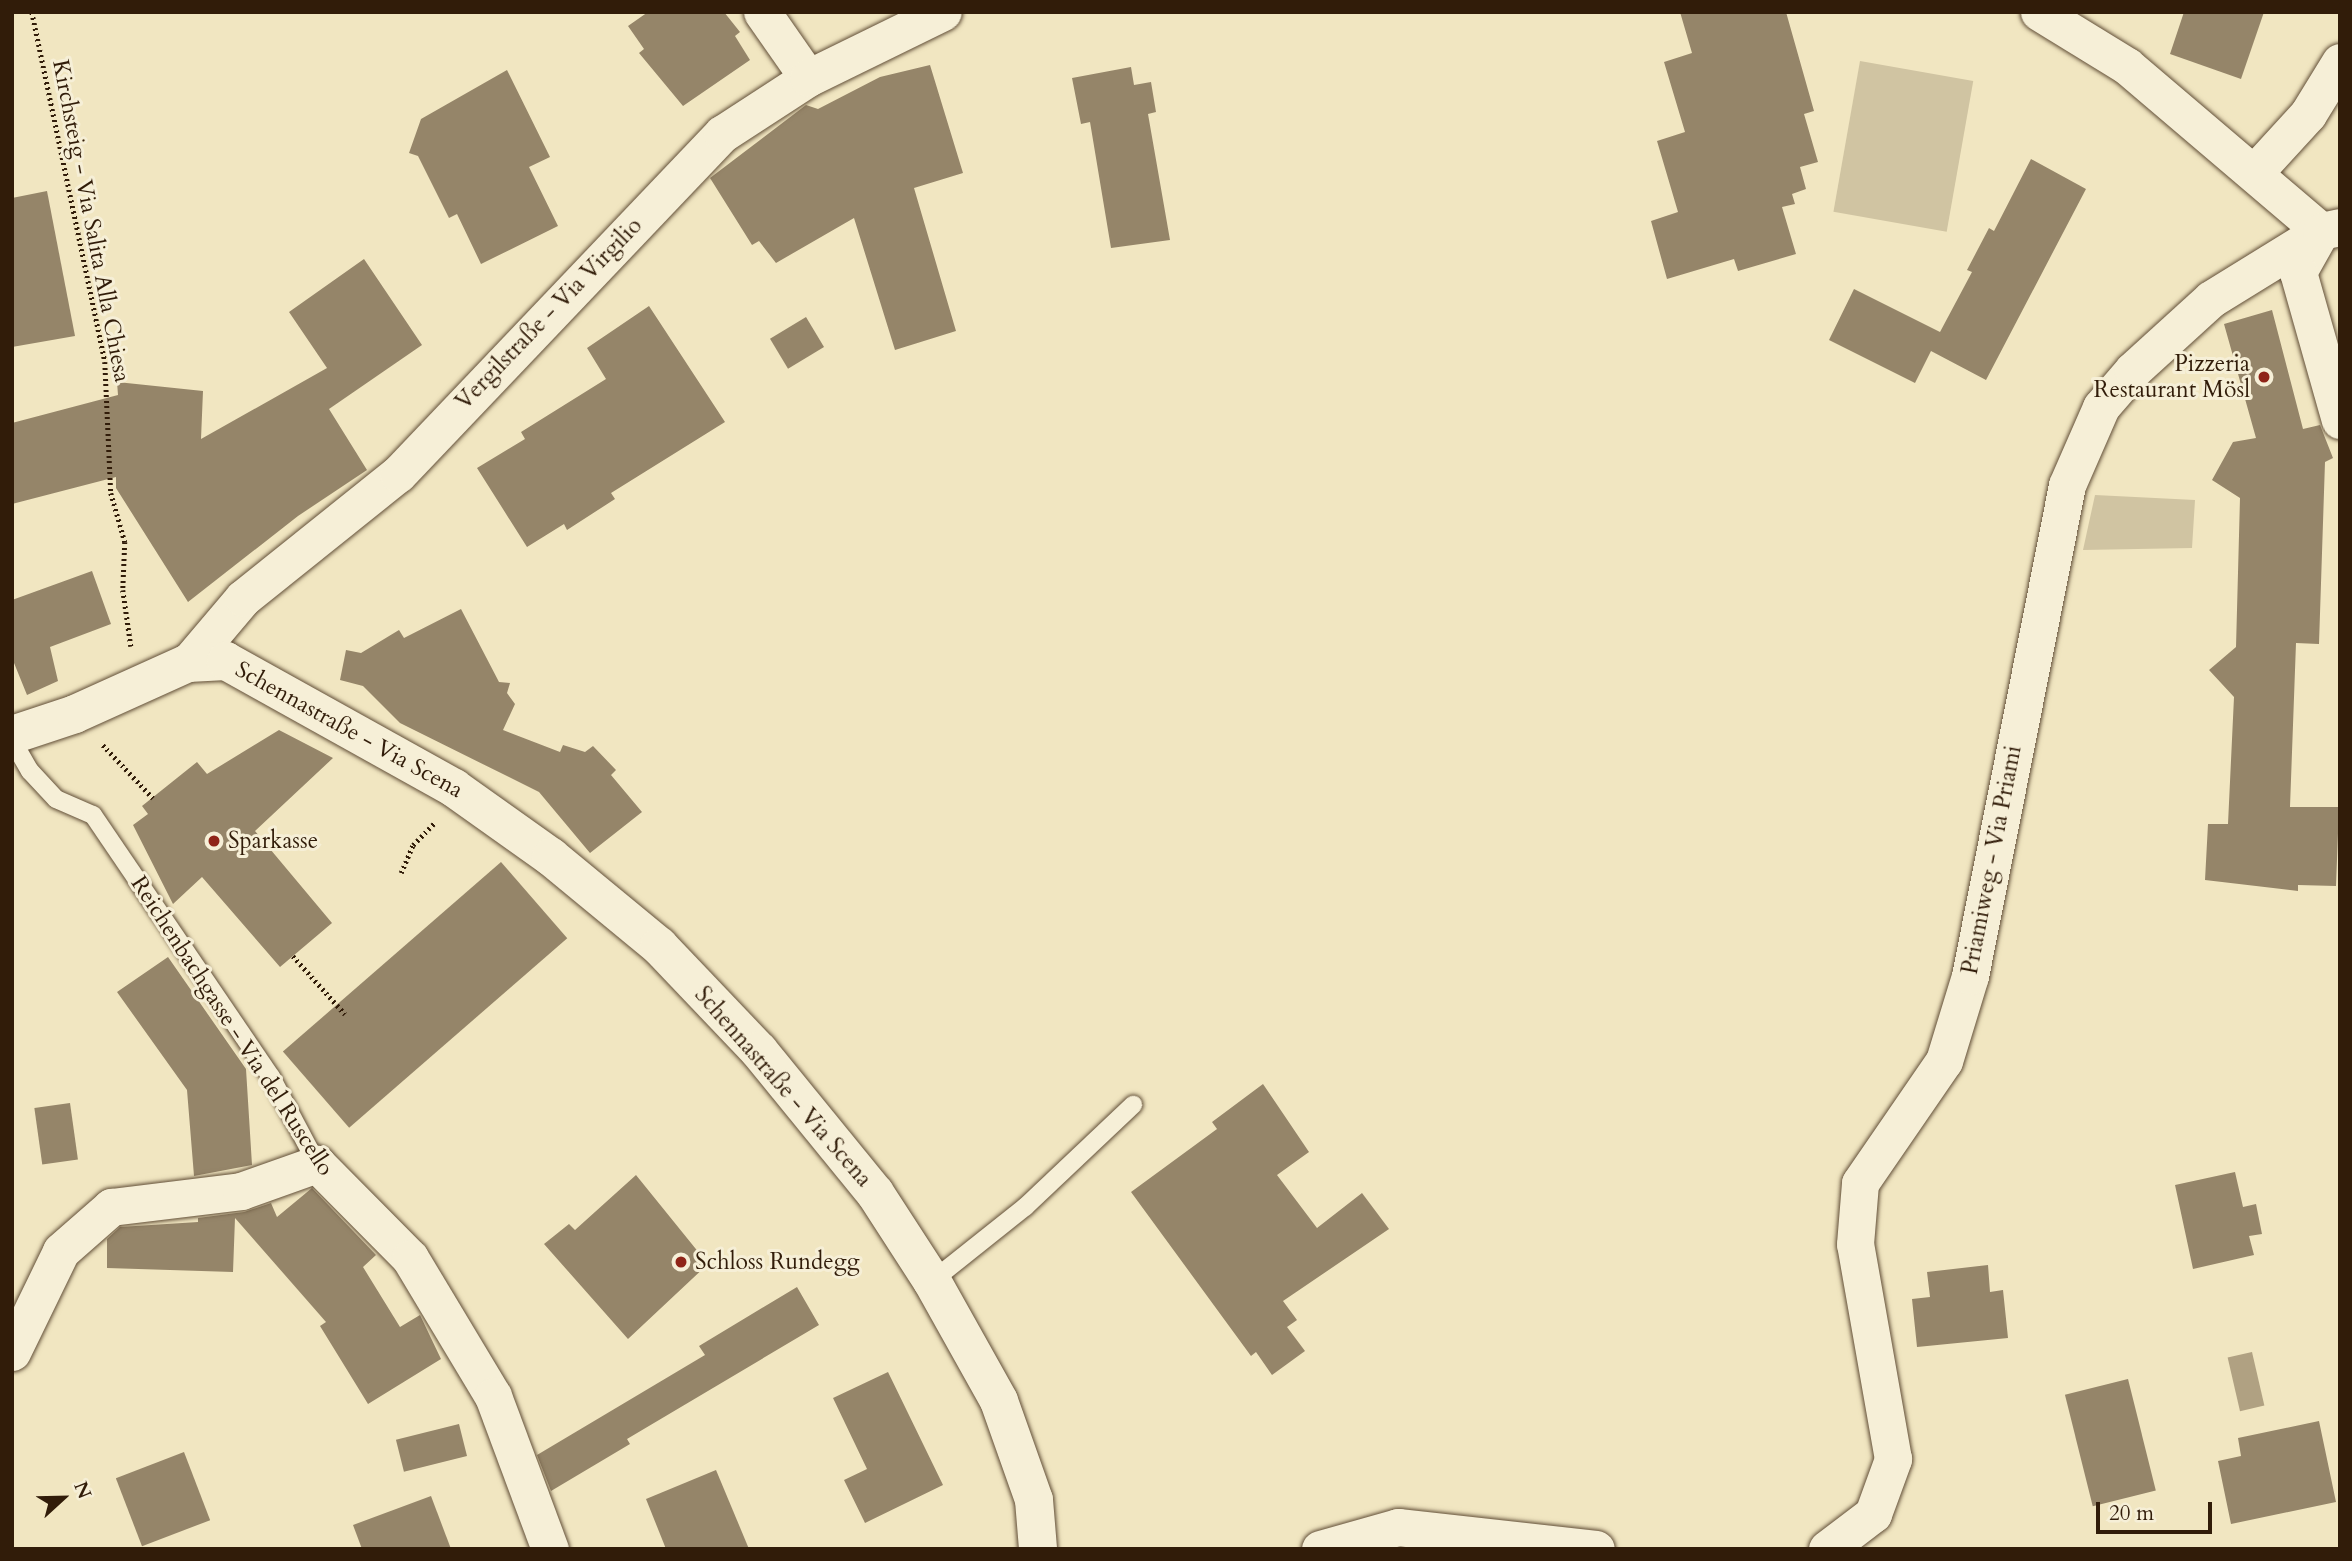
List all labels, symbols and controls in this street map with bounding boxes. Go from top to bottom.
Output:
street label: Kirchsteig - Via Salita Alla Chiesa [46,57,136,385]
street label: Vergilstraße - Via Virgilio [450,212,648,416]
place label: Pizzeria Restaurant Mösl [2094,350,2250,404]
marker: Pizzeria Restaurant Mösl [2256,369,2272,385]
street label: Schennastraße - Via Scena [230,656,468,804]
street label: Priamiweg - Via Priami [1956,743,2028,977]
place label: Sparkasse [228,827,318,855]
marker: Sparkasse [206,833,222,849]
street label: Reichenbachgasse - Via del Ruscello [125,871,339,1181]
street label: Schennastraße - Via Scena [689,981,877,1193]
place label: Schloss Rundegg [695,1248,860,1276]
marker: Schloss Rundegg [673,1254,689,1270]
north arrow [28,1463,98,1533]
text: N [67,1478,98,1503]
scale bar [2100,1488,2216,1532]
text: 20 m [2109,1499,2154,1528]

